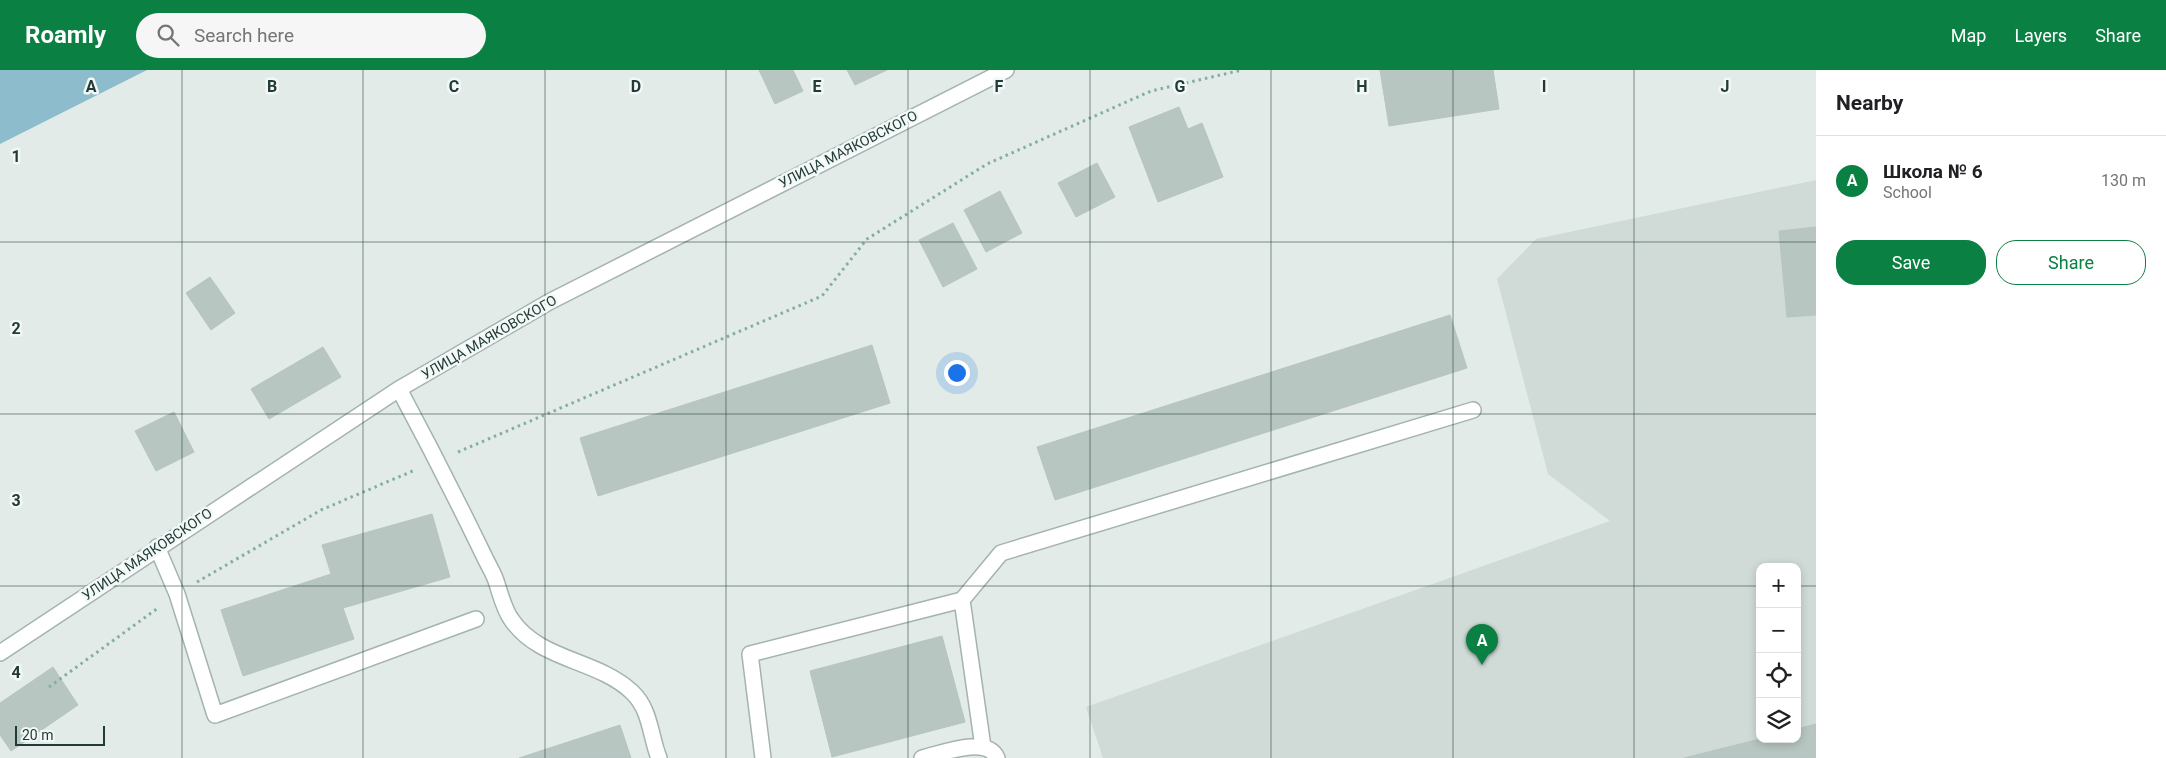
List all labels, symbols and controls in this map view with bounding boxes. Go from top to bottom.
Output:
search box [136,13,486,58]
text: Roamly [25,21,106,49]
icon: search [154,21,182,49]
text: Search here [194,24,294,47]
text: Map [1951,25,1986,46]
text: Layers [2014,25,2067,46]
text: Share [2095,25,2141,46]
text: A [86,77,97,96]
text: B [267,77,277,96]
text: C [449,77,459,96]
text: D [631,77,641,96]
text: E [813,77,822,96]
text: F [995,77,1004,96]
text: G [1175,77,1186,96]
text: H [1356,77,1368,96]
text: I [1542,77,1546,96]
text: J [1721,77,1729,96]
text: Nearby [1836,91,1903,115]
street label: УЛИЦА МАЯКОВСКОГО [776,107,920,191]
text: 1 [11,147,21,166]
text: Школа № 6 [1883,160,1983,183]
text: A [1847,171,1857,190]
text: 130 m [2101,171,2146,190]
text: School [1883,183,1932,202]
button: Save [1836,240,1986,285]
button: Share [1996,240,2146,285]
street label: УЛИЦА МАЯКОВСКОГО [419,292,559,382]
text: 2 [11,319,21,338]
your location [944,360,970,386]
text: 3 [11,491,21,510]
street label: УЛИЦА МАЯКОВСКОГО [79,504,215,604]
map controls [1756,563,1801,743]
button: + [1756,563,1801,608]
button: − [1756,608,1801,653]
pin: A [1466,624,1498,665]
button: locate [1756,653,1801,698]
text: 4 [11,663,21,682]
button: layers [1756,698,1801,743]
scale bar [15,723,105,746]
text: 20 m [22,727,54,743]

